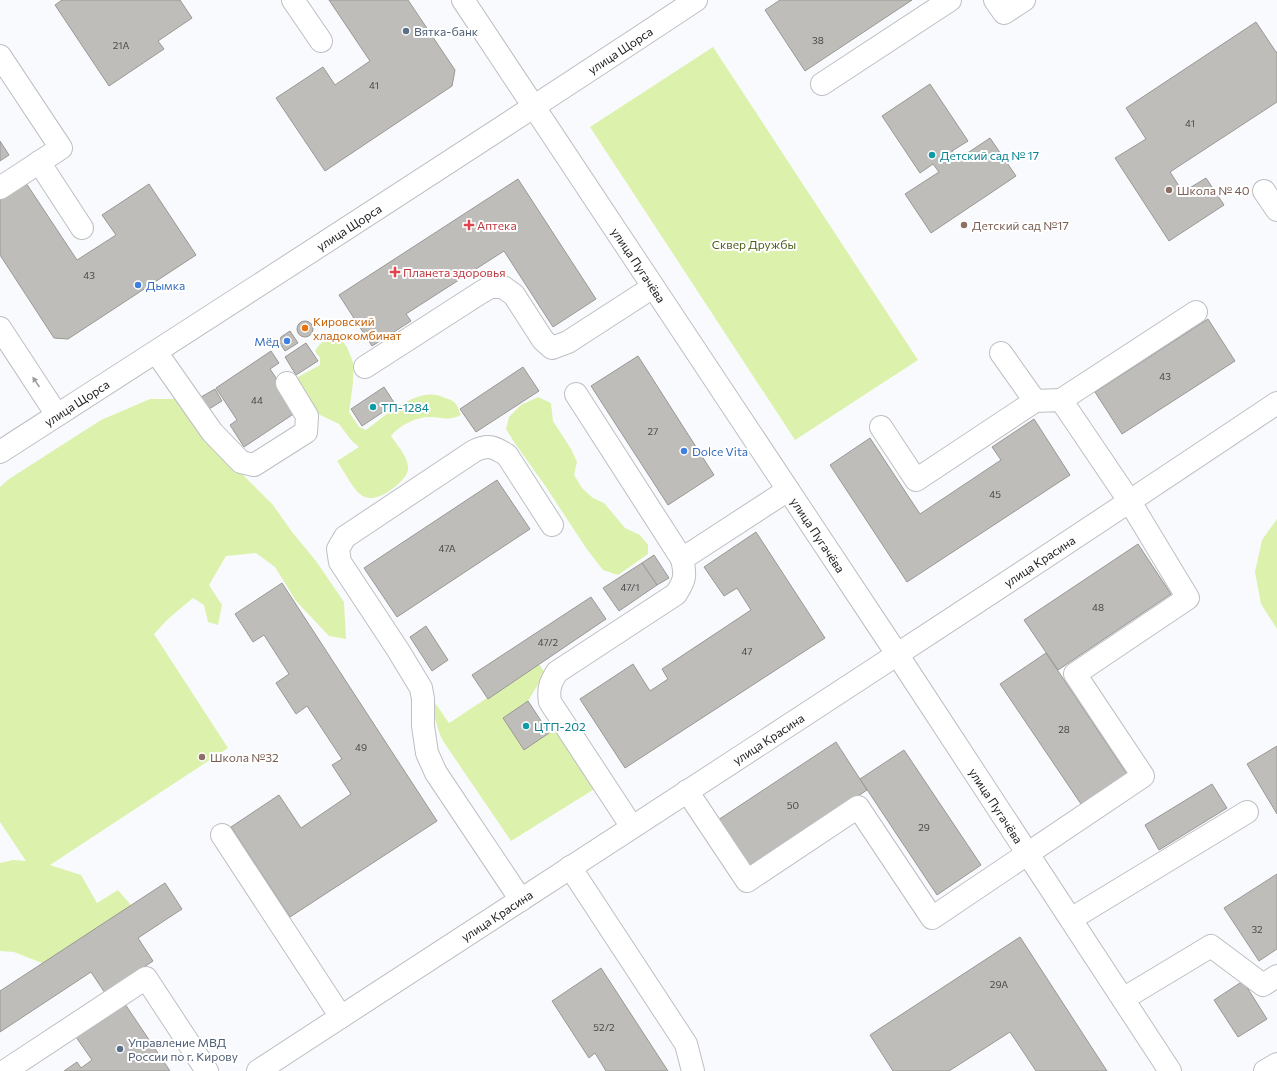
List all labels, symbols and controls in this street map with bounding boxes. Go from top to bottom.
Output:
place label: Вятка-банк [414,24,479,38]
street label: улица Щорса [585,24,655,76]
marker: Вятка-банк [401,26,411,36]
house number: 38 [812,34,824,46]
house number: 21А [113,39,129,51]
house number: 41 [369,79,379,91]
house number: 41 [1185,117,1195,129]
place label: Детский сад № 17 [940,148,1039,162]
marker: Детский сад № 17 [927,150,937,160]
place label: Школа № 40 [1177,183,1250,197]
marker: Школа № 40 [1164,185,1174,195]
street label: улица Щорса [314,201,384,253]
place label: Аптека [477,218,517,232]
place label: Детский сад №17 [972,218,1069,232]
marker: Аптека [464,220,474,230]
marker: Детский сад №17 [959,220,969,230]
street label: улица Пугачёва [609,225,669,305]
park label: Сквер Дружбы [712,237,796,251]
place label: Планета здоровья [403,265,505,279]
marker: Планета здоровья [390,267,400,277]
house number: 43 [83,269,95,281]
place label: Дымка [146,278,185,292]
marker: Дымка [133,280,143,290]
place label: Кировский хладокомбинат [313,314,402,342]
marker: Кировский хладокомбинат [300,323,310,333]
place label: Мёд [254,334,279,348]
marker: Мёд [282,336,292,346]
house number: 43 [1159,370,1171,382]
one-way arrow [32,377,40,388]
street label: улица Щорса [42,377,112,429]
house number: 44 [251,394,263,406]
place label: ТП-1284 [381,400,429,414]
marker: ТП-1284 [368,402,378,412]
house number: 27 [648,425,658,437]
place label: Dolce Vita [692,444,748,458]
marker: Dolce Vita [679,446,689,456]
house number: 45 [989,488,1001,500]
street label: улица Пугачёва [788,495,848,575]
street label: улица Красина [1001,532,1078,590]
house number: 47А [438,542,456,554]
house number: 47/1 [620,581,640,593]
house number: 48 [1092,601,1104,613]
house number: 47/2 [538,636,559,648]
house number: 47 [741,645,753,657]
street label: улица Красина [730,710,807,767]
place label: ЦТП-202 [534,719,586,733]
marker: ЦТП-202 [521,721,531,731]
house number: 28 [1058,723,1070,735]
house number: 49 [355,741,367,753]
place label: Школа №32 [210,750,279,764]
marker: Школа №32 [197,752,207,762]
street label: улица Пугачёва [966,765,1026,846]
house number: 50 [787,799,799,811]
house number: 29 [918,821,930,833]
street label: улица Красина [458,887,535,944]
house number: 32 [1251,923,1263,935]
house number: 29А [990,978,1008,990]
house number: 52/2 [593,1021,615,1033]
place label: Управление МВД России по г. Кирову [128,1035,238,1063]
marker: Управление МВД России по г. Кирову [115,1044,125,1054]

